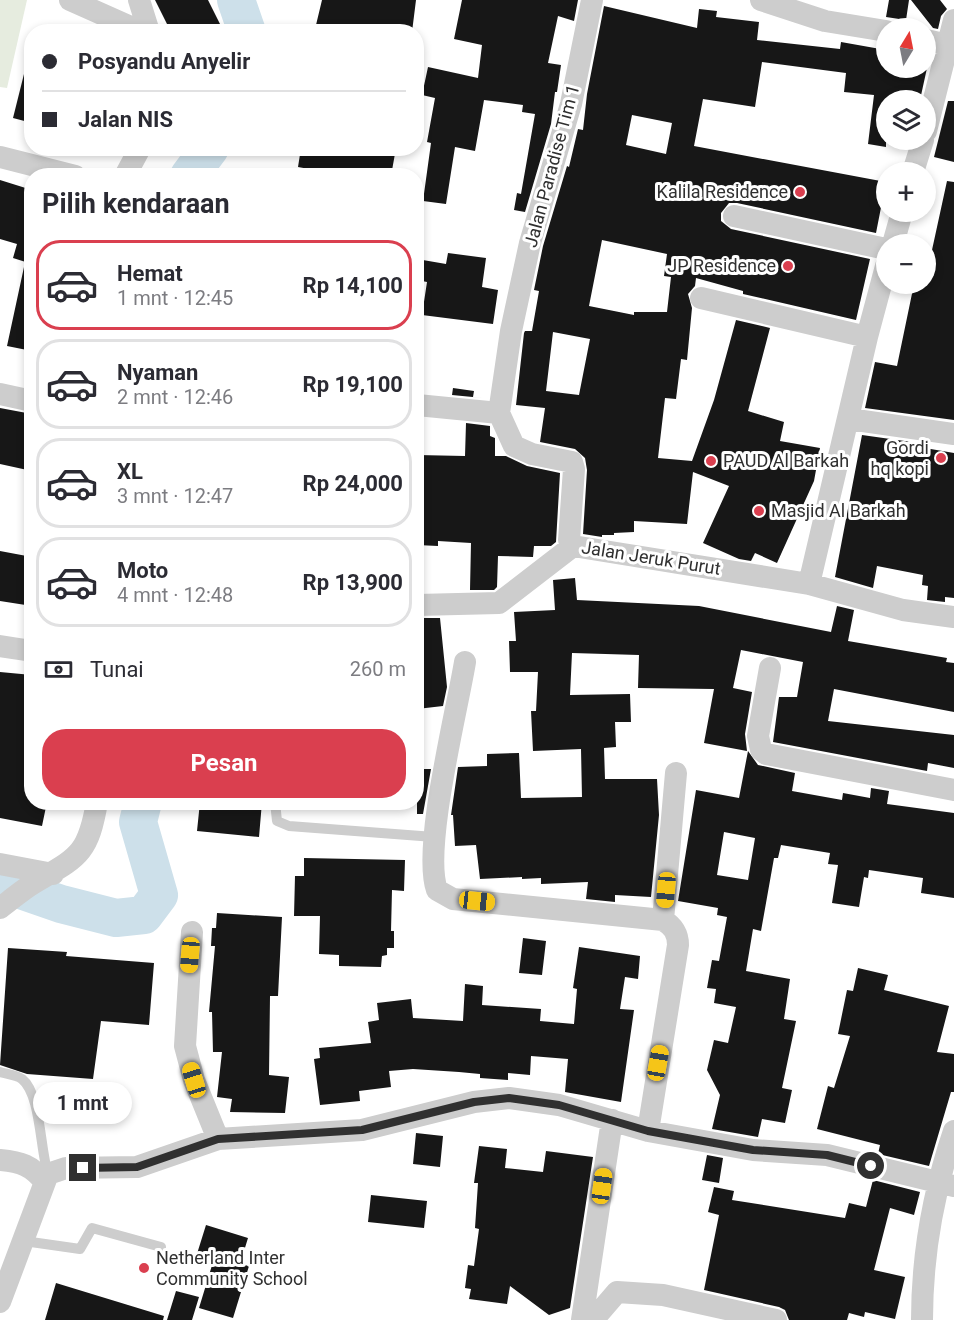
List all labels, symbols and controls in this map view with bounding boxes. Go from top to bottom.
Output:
north arrow [876,18,936,78]
map controls [876,18,936,294]
text: Posyandu Anyelir [78,49,250,74]
street label: Jalan Paradise Tim 1 [520,82,583,250]
button: layers [876,90,936,150]
text: Jalan NIS [78,107,173,132]
button: + [876,162,936,222]
place label: Kalila Residence [657,181,788,202]
marker: Kalila Residence [793,185,807,199]
text: Pilih kendaraan [42,188,230,220]
button: − [876,234,936,294]
place label: JP Residence [667,255,776,276]
icon: car [45,258,99,312]
marker: JP Residence [781,259,795,273]
text: Hemat [117,261,183,286]
text: Rp 14,100 [303,273,403,298]
text: 1 mnt · 12:45 [117,286,233,310]
icon: car [45,357,99,411]
text: Nyaman [117,360,198,385]
text: Rp 19,100 [303,372,403,397]
text: 2 mnt · 12:46 [117,385,233,409]
place label: Gordi hq kopi [871,437,929,479]
place label: PAUD Al Barkah [723,450,849,471]
marker: Gordi hq kopi [934,451,948,465]
marker: PAUD Al Barkah [704,454,718,468]
icon: car [45,456,99,510]
text: XL [117,459,143,484]
text: Rp 24,000 [303,471,403,496]
text: 3 mnt · 12:47 [117,484,233,508]
place label: Masjid Al Barkah [771,500,906,521]
marker: Masjid Al Barkah [752,504,766,518]
street label: Jalan Jeruk Purut [580,536,722,579]
icon: car [45,555,99,609]
text: Moto [117,558,168,583]
text: Rp 13,900 [303,570,403,595]
text: 4 mnt · 12:48 [117,583,233,607]
icon: cash [42,653,75,686]
text: Tunai [90,657,144,682]
text: 260 m [350,657,406,681]
button: Pesan [42,729,406,798]
car [655,871,677,909]
car [458,890,496,912]
car [179,936,201,974]
car [646,1044,670,1082]
car [180,1060,208,1100]
callout: 1 mnt [34,1081,132,1123]
text: 1 mnt [57,1091,108,1115]
route start [857,1152,884,1179]
route end [69,1154,96,1181]
car [591,1167,613,1205]
place label: Netherland Inter Community School [156,1247,308,1289]
marker: Netherland Inter Community School [137,1261,151,1275]

